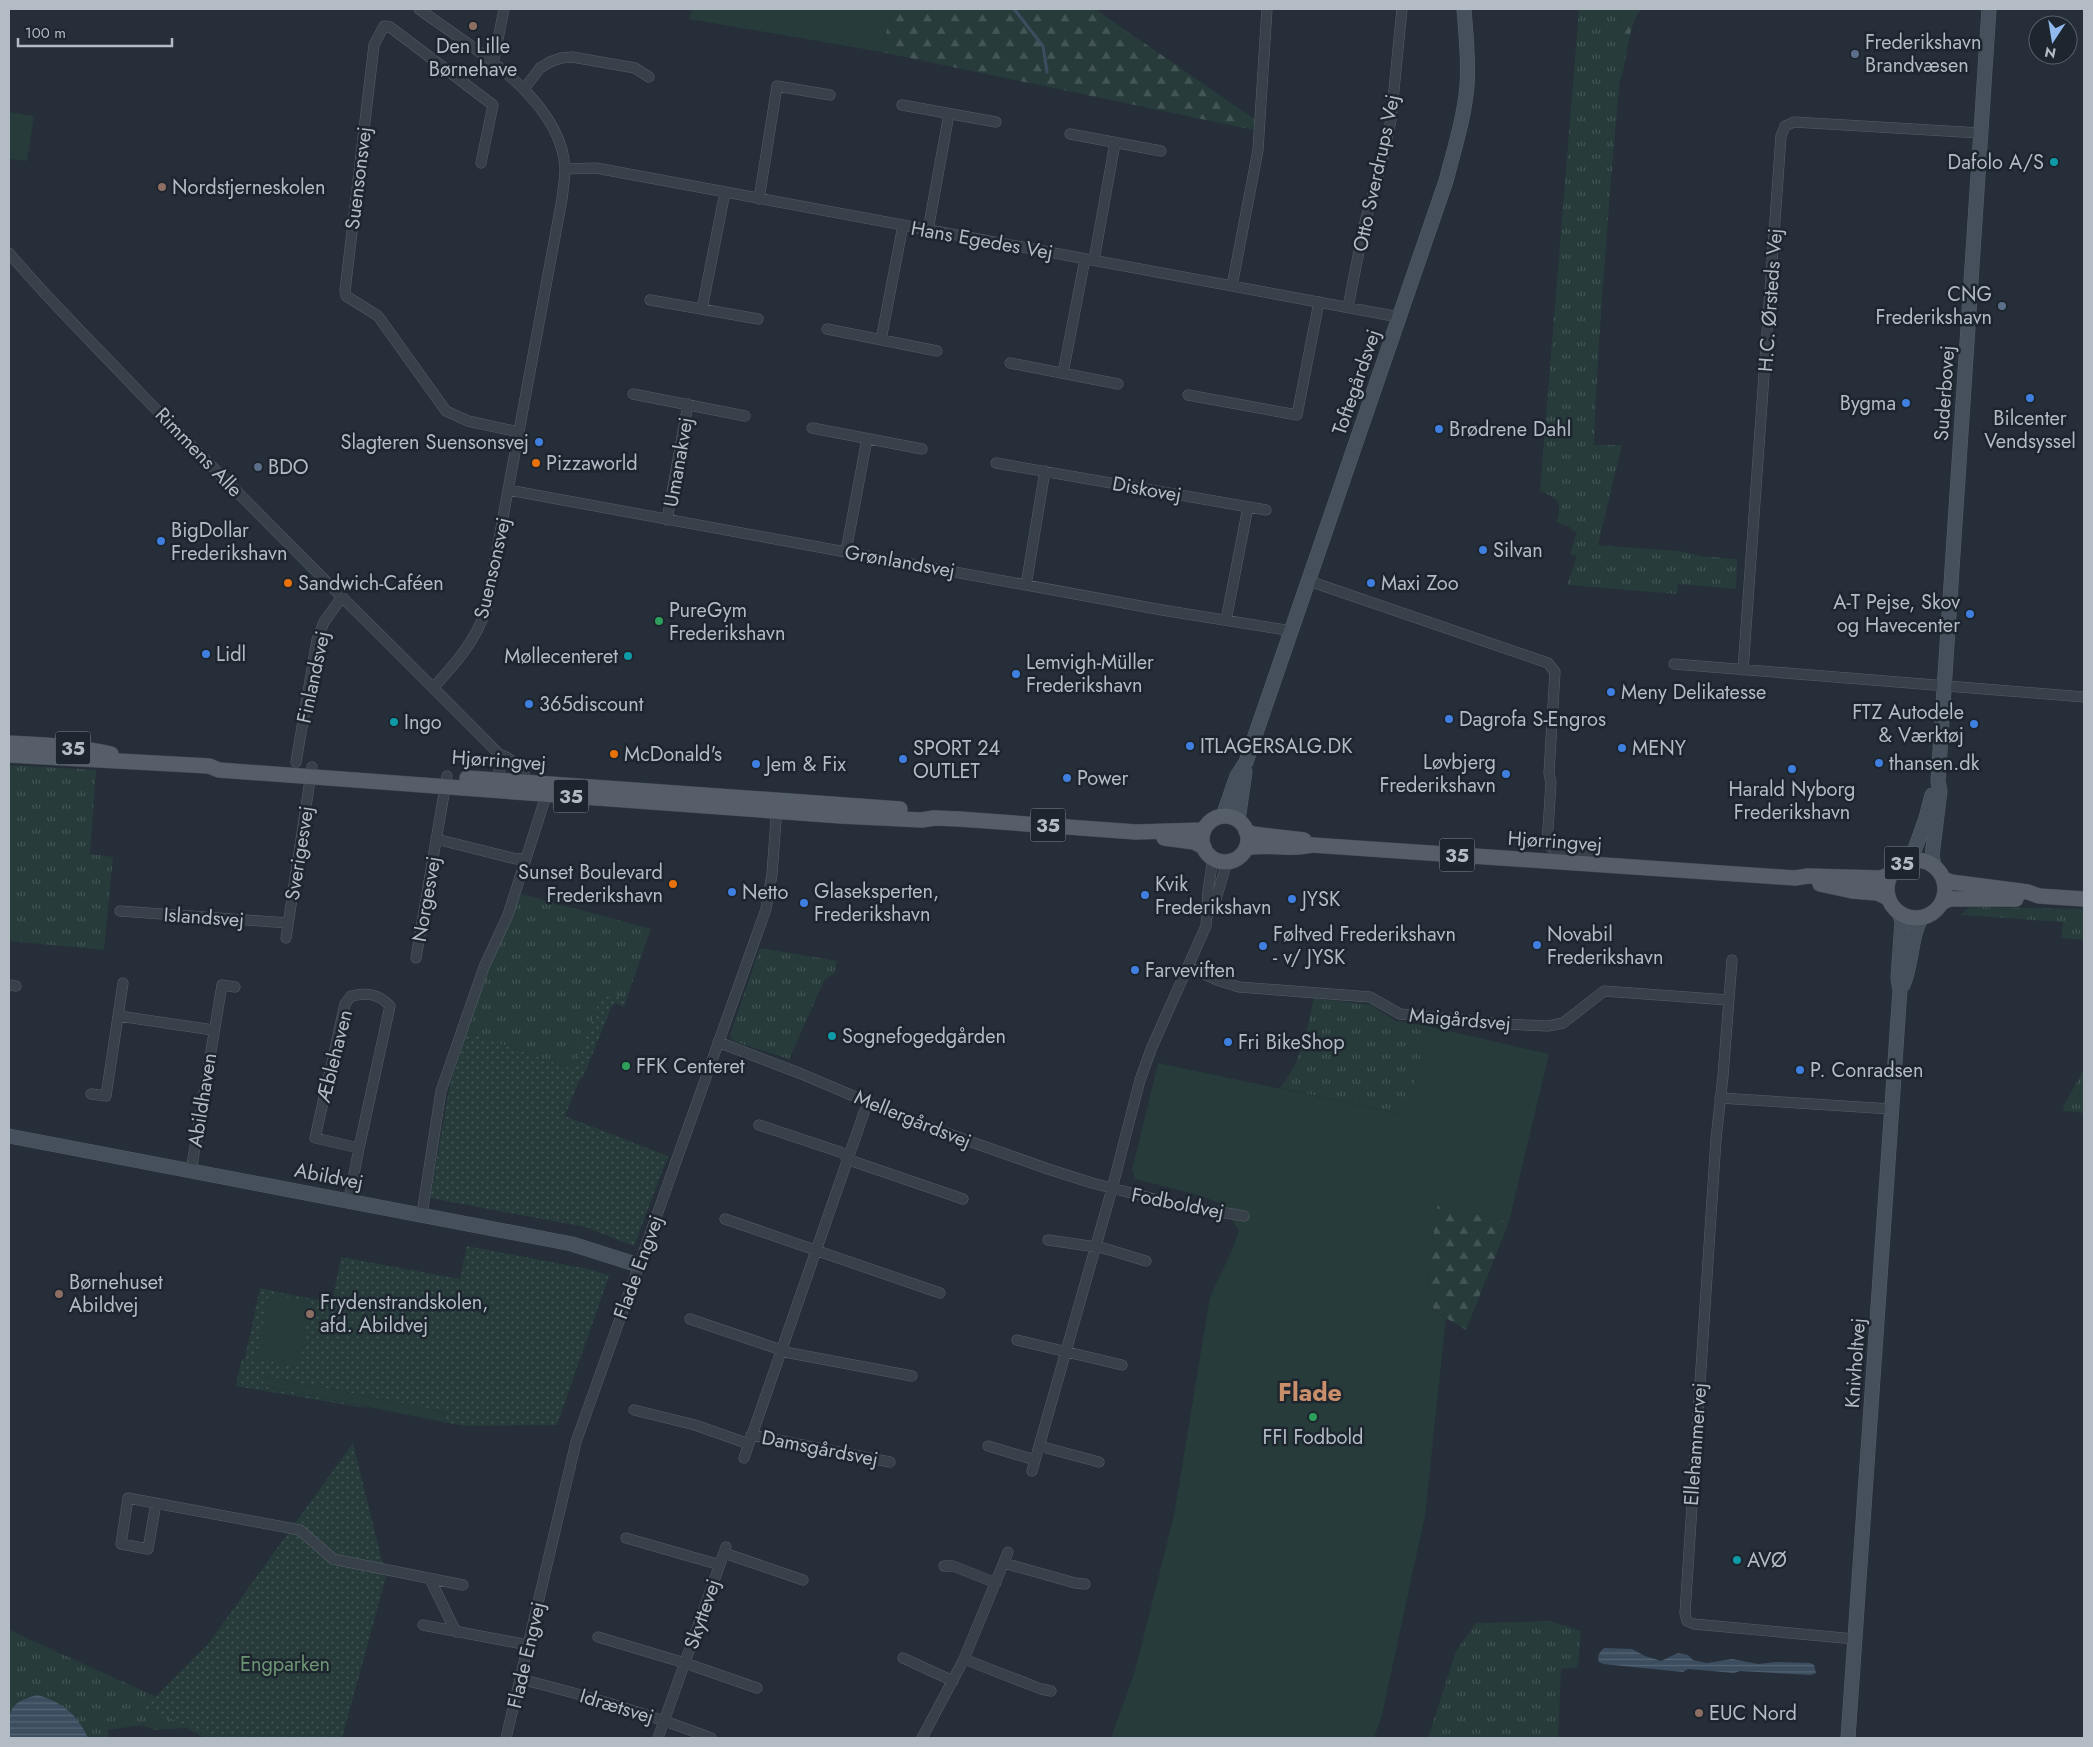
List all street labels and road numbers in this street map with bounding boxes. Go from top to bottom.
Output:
street label: Otto Sverdrups Vej [1346,92,1407,254]
street label: Suensonsvej [338,125,379,231]
street label: Hans Egedes Vej [909,214,1055,267]
street label: H.C. Ørsteds Vej [1751,227,1790,373]
street label: Toftegårdsvej [1325,325,1388,439]
street label: Suderbovej [1927,344,1962,442]
street label: Rimmens Alle [148,401,249,504]
street label: Umanakvej [656,415,701,509]
street label: Diskovej [1110,469,1184,510]
street label: Suensonsvej [467,514,518,622]
street label: Grønlandsvej [842,538,957,585]
street label: Finlandsvej [290,628,337,726]
road number: 35 [56,731,90,764]
street label: Hjørringvej [451,743,547,778]
road number: 35 [554,779,588,812]
street label: Sverigesvej [278,804,321,902]
road number: 35 [1030,808,1066,842]
street label: Hjørringvej [1507,824,1603,859]
road number: 35 [1440,838,1474,872]
road number: 35 [1884,846,1920,880]
street label: Norgesvej [405,854,448,944]
street label: Islandsvej [163,900,245,935]
street label: Maigårdsvej [1408,1001,1512,1038]
street label: Æblehaven [309,1007,360,1106]
street label: Abildhaven [181,1051,224,1149]
street label: Mellergårdsvej [850,1083,976,1156]
street label: Abildvej [292,1156,366,1197]
street label: Fodboldvej [1129,1180,1227,1227]
street label: Flade Engvej [606,1211,671,1323]
street label: Knivholtvej [1838,1317,1873,1409]
street label: Ellehammervej [1677,1381,1714,1507]
street label: Damsgårdsvej [759,1423,881,1474]
street label: Skyttevej [677,1575,728,1653]
street label: Flade Engvej [500,1599,553,1711]
street label: Idrætsvej [576,1681,658,1731]

